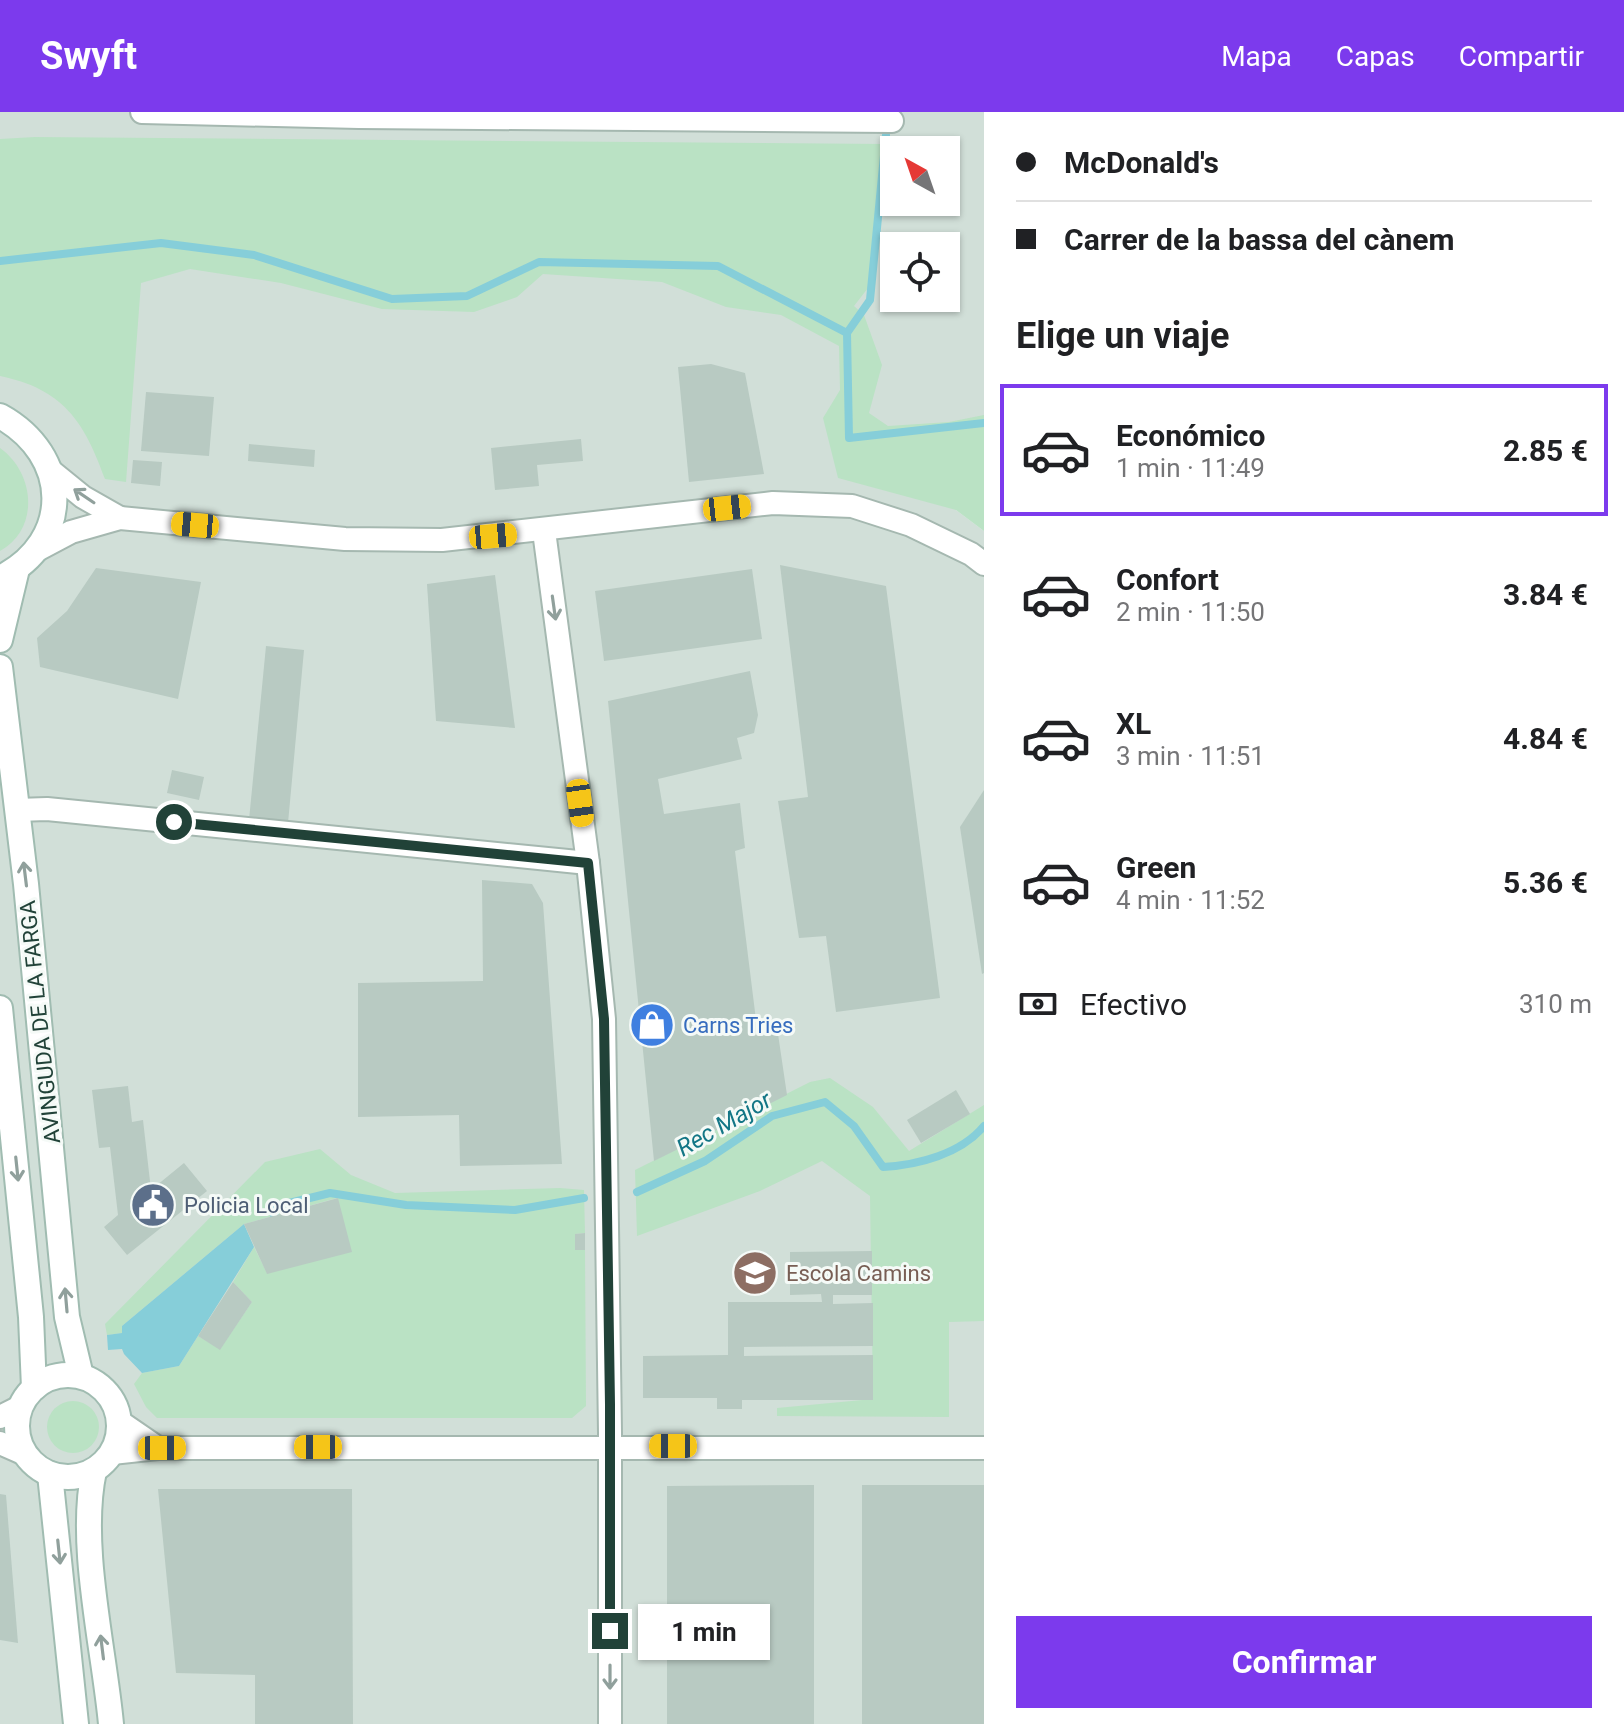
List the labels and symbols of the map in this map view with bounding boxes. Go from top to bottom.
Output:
north arrow [880,136,960,216]
one-way arrow [74,488,96,505]
car [702,494,752,522]
car [170,511,220,539]
car [468,522,518,550]
one-way arrow [547,595,562,620]
car [565,778,595,828]
route start [156,804,192,840]
one-way arrow [17,861,32,888]
street label: AVINGUDA DE LA FARGA [15,899,65,1145]
shop icon: Carns Tries [628,1001,676,1049]
place label: Carns Tries [683,1013,793,1038]
water label: Rec Major [672,1085,777,1162]
one-way arrow [9,1155,24,1182]
public building icon: Policia Local [129,1181,177,1229]
place label: Policia Local [184,1193,309,1218]
school or university icon: Escola Camins [731,1249,779,1297]
place label: Escola Camins [786,1261,931,1286]
one-way arrow [58,1287,73,1314]
car [649,1434,697,1458]
car [294,1435,342,1459]
car [138,1436,186,1460]
one-way arrow [52,1538,67,1565]
callout: 1 min [638,1603,770,1659]
route end [592,1613,628,1649]
one-way arrow [95,1634,110,1660]
one-way arrow [602,1663,618,1690]

